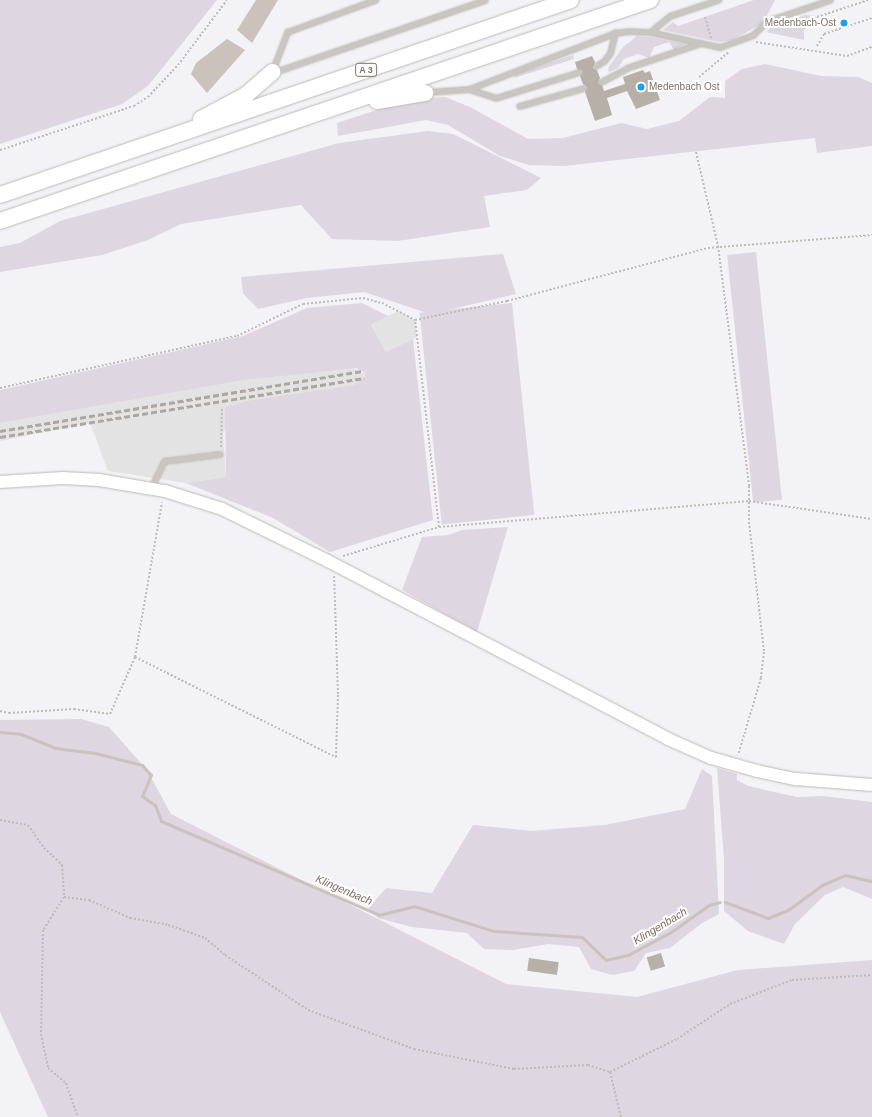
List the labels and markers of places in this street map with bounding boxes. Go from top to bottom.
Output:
place label: Medenbach-Ost [765,17,836,29]
marker: Medenbach-Ost [839,18,849,28]
place label: Medenbach Ost [649,81,720,93]
marker: Medenbach Ost [636,82,646,92]

